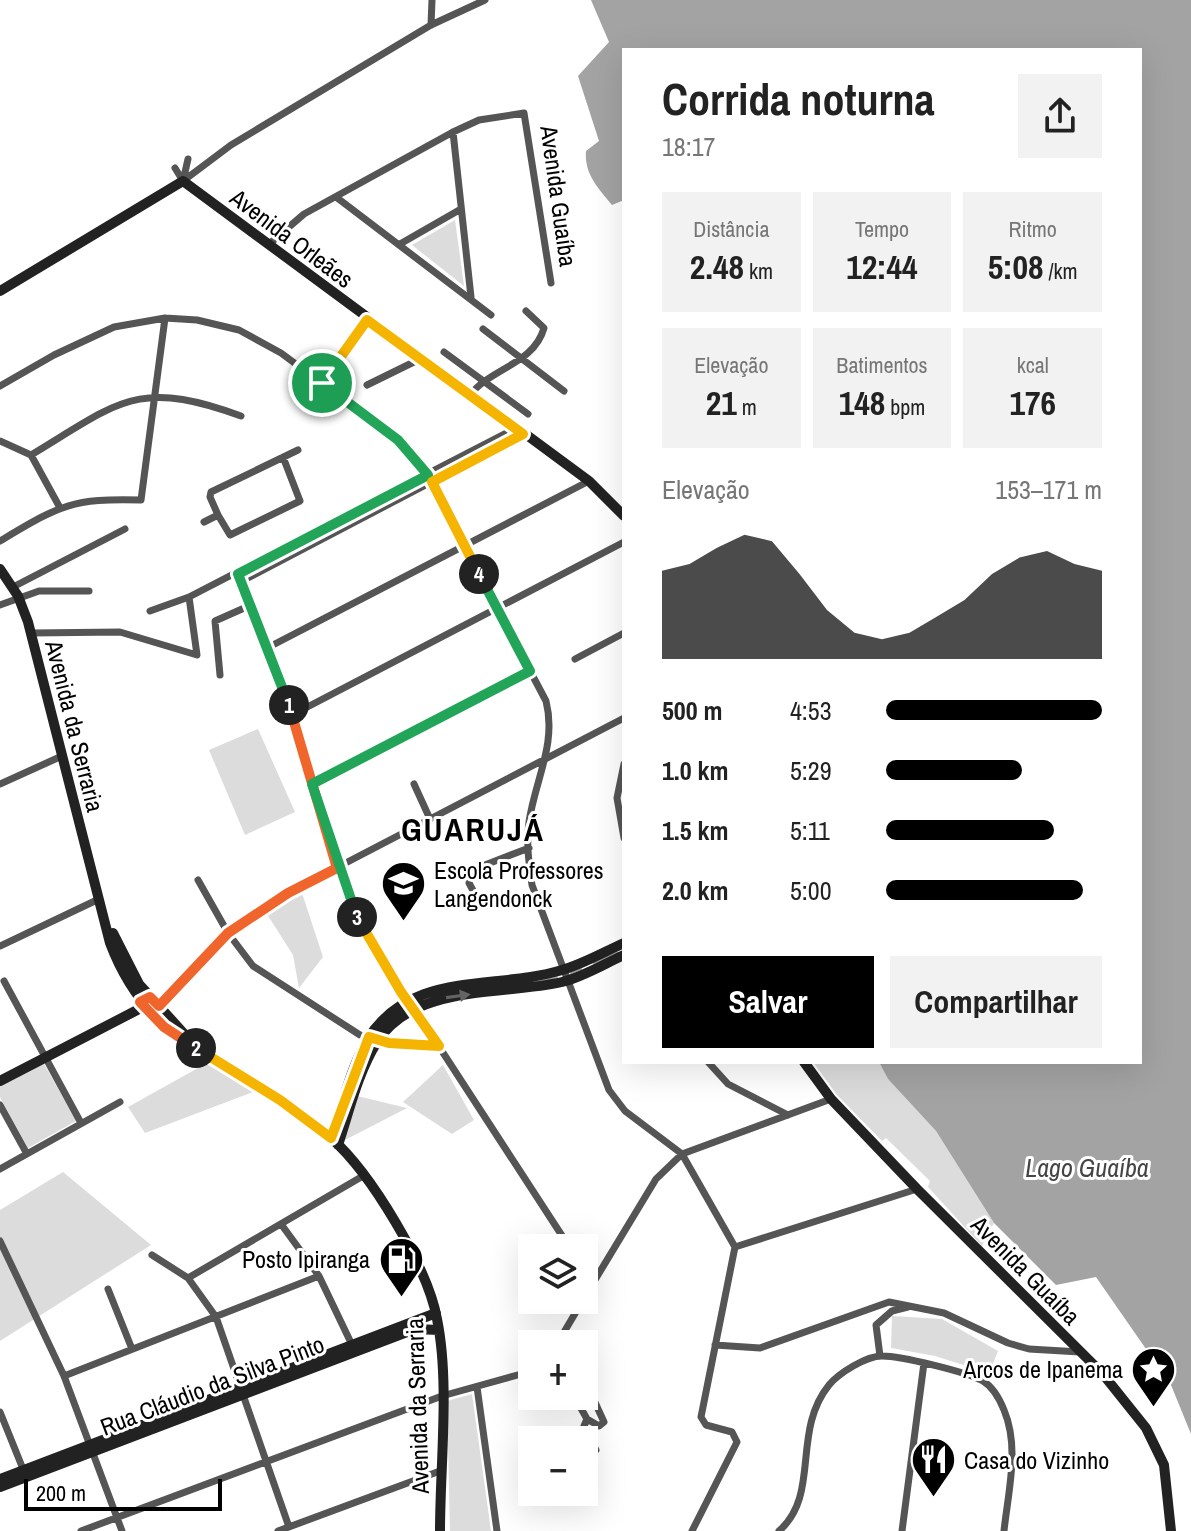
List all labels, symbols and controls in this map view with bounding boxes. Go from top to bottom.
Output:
text: Corrida noturna [662,69,935,129]
button: share [1018,74,1102,158]
street label: Avenida Guaíba [533,123,585,269]
text: 18:17 [662,129,715,164]
street label: Avenida Orleães [223,181,360,295]
text: Distância [693,214,769,244]
text: Tempo [855,214,909,244]
text: Ritmo [1009,214,1057,244]
text: 2.48 [690,244,744,290]
text: 12:44 [846,244,918,290]
text: 5:08 [988,244,1044,290]
text: km [744,256,773,286]
text: /km [1044,256,1078,286]
pin [288,349,356,417]
text: Elevação [694,350,768,380]
text: Batimentos [836,350,928,380]
text: kcal [1017,350,1049,380]
icon: arrive [300,361,344,405]
text: 21 [706,380,737,426]
text: 148 [839,380,885,426]
text: 176 [1009,380,1056,426]
text: m [737,392,757,422]
text: bpm [885,392,925,422]
text: Elevação [662,472,750,507]
text: 153–171 m [995,472,1102,507]
pin: 4 [459,554,499,594]
text: 4 [474,559,484,589]
street label: Avenida da Serraria [38,636,112,815]
pin: 1 [269,685,309,725]
text: 1 [284,690,294,720]
text: 500 m [662,693,722,728]
text: 4:53 [790,693,832,728]
text: 1.0 km [662,753,728,788]
text: 5:29 [790,753,832,788]
district label: GUARUJÁ [401,808,545,851]
text: 1.5 km [662,813,728,848]
text: 5:11 [790,813,830,848]
place label: Escola Professores Langendonck [434,854,604,914]
school or university icon: Escola Professores Langendonck [379,860,427,923]
text: 2.0 km [662,873,728,908]
text: 5:00 [790,873,832,908]
pin: 3 [337,897,377,937]
text: 3 [352,902,362,932]
button: Salvar [662,956,874,1048]
button: Compartilhar [890,956,1102,1048]
one-way arrow [446,989,471,1002]
pin: 2 [176,1028,216,1068]
text: 2 [191,1033,201,1063]
water label: Lago Guaíba [1025,1150,1149,1185]
street label: Avenida Guaíba [964,1208,1088,1332]
map controls [518,1234,598,1506]
button: layers [518,1234,598,1314]
fuel station icon: Posto Ipiranga [377,1235,425,1298]
place label: Posto Ipiranga [242,1243,370,1275]
street label: Avenida da Serraria [398,1318,436,1495]
street label: Rua Cláudio da Silva Pinto [95,1328,329,1442]
button: + [518,1330,598,1410]
place icon: Arcos de Ipanema [1130,1345,1178,1408]
place label: Arcos de Ipanema [962,1353,1123,1385]
button: − [518,1426,598,1506]
restaurant icon: Casa do Vizinho [909,1436,957,1499]
place label: Casa do Vizinho [964,1444,1109,1476]
scale bar [24,1475,222,1511]
text: 200 m [36,1478,86,1508]

